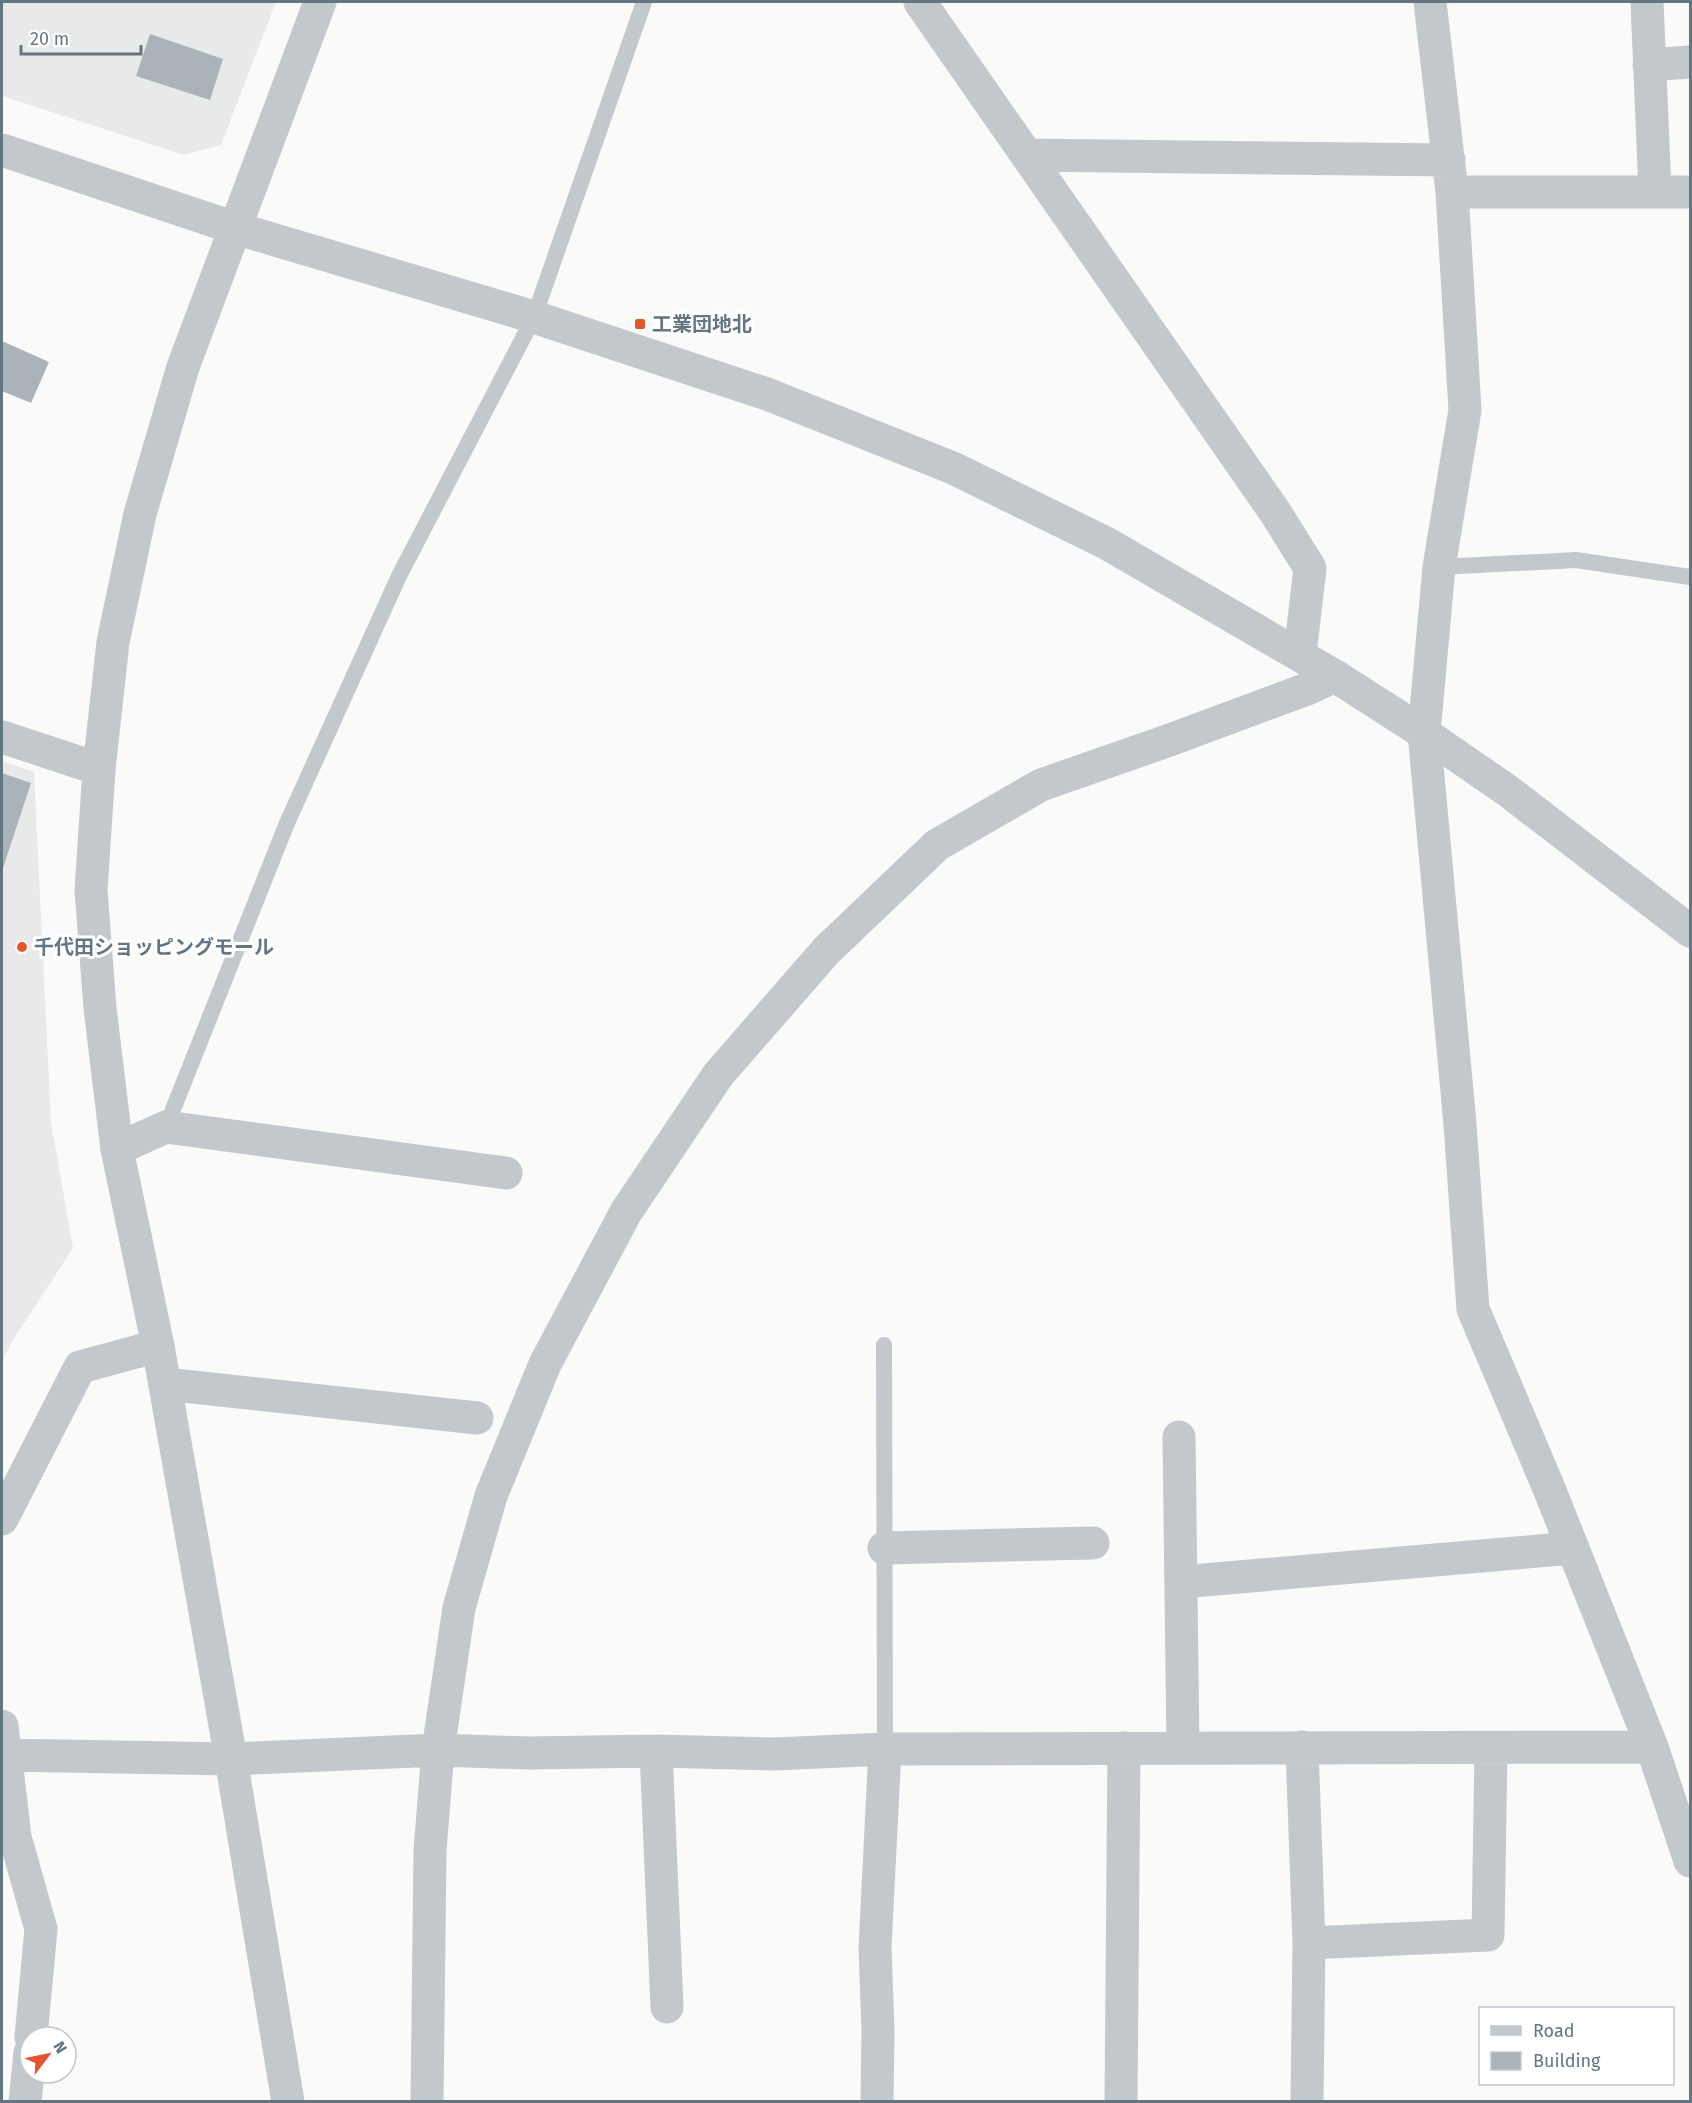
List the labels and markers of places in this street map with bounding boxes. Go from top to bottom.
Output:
place label: 工業団地北 [652,312,752,336]
marker: 工業団地北 [633,317,647,331]
place label: 千代田ショッピングモール [34,935,274,959]
marker: 千代田ショッピングモール [15,940,29,954]

